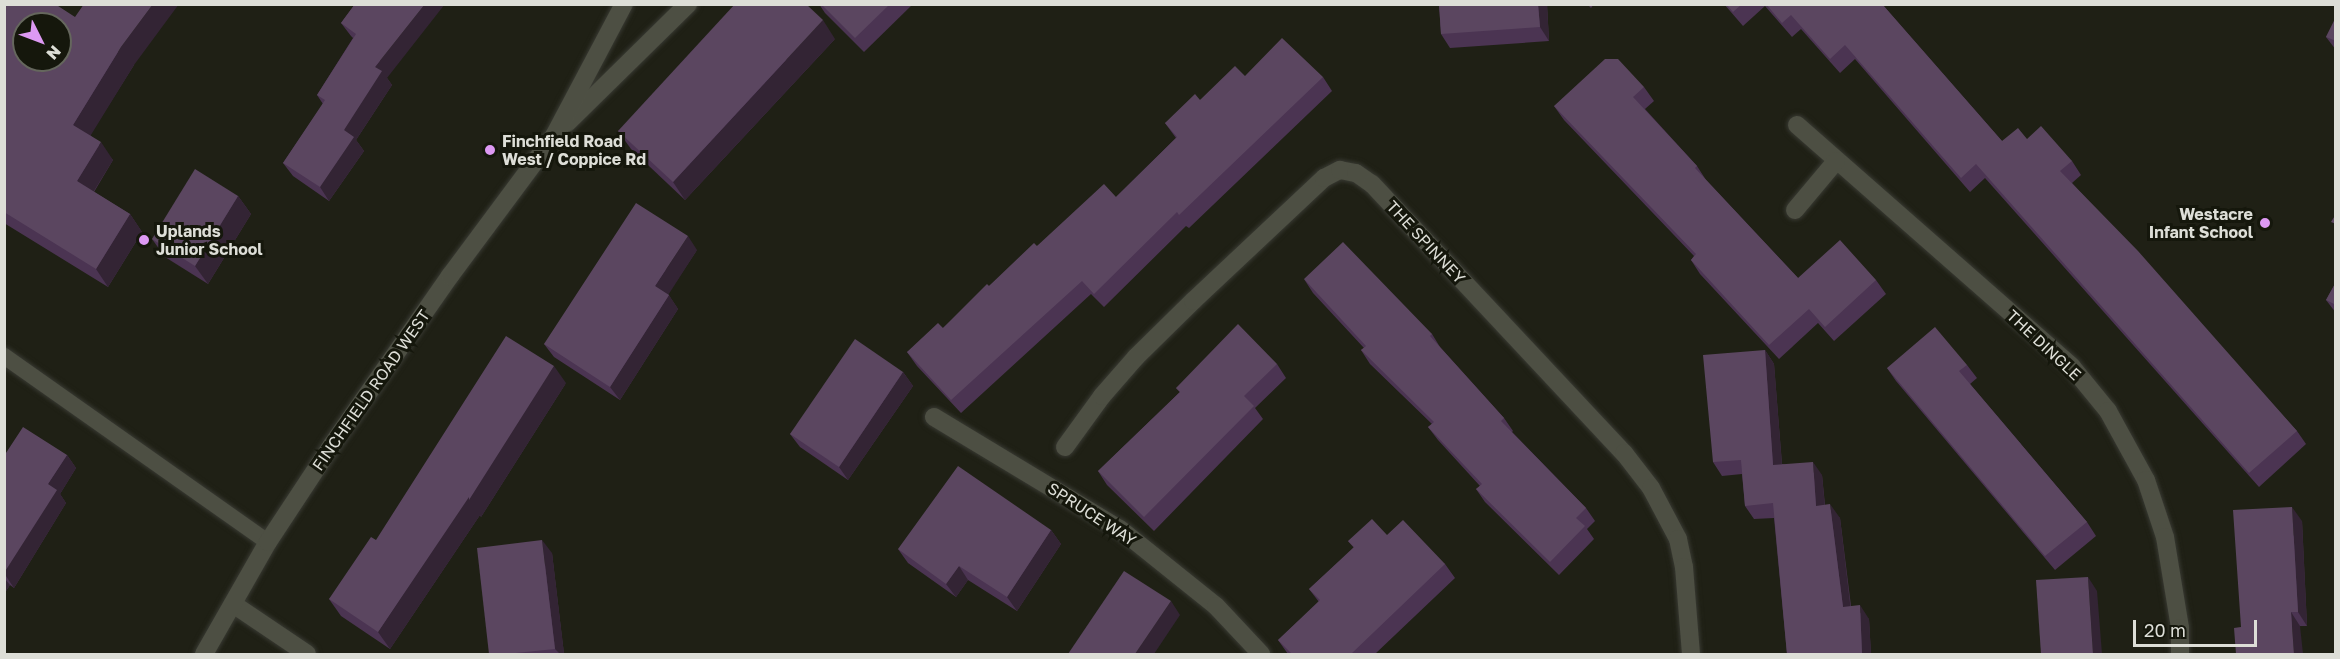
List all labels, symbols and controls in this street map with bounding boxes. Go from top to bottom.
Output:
north arrow [12,12,72,72]
text: N [42,41,65,64]
place label: Finchfield Road West / Coppice Rd [502,131,646,169]
marker: Finchfield Road West / Coppice Rd [483,143,497,157]
street label: THE SPINNEY [1383,197,1469,287]
place label: Westacre Infant School [2149,204,2253,242]
marker: Westacre Infant School [2258,216,2272,230]
place label: Uplands Junior School [156,221,263,259]
marker: Uplands Junior School [137,233,151,247]
street label: FINCHFIELD ROAD WEST [308,306,434,474]
street label: THE DINGLE [2003,306,2085,384]
street label: SPRUCE WAY [1044,478,1140,550]
scale bar [2136,608,2260,646]
text: 20 m [2144,619,2186,641]

